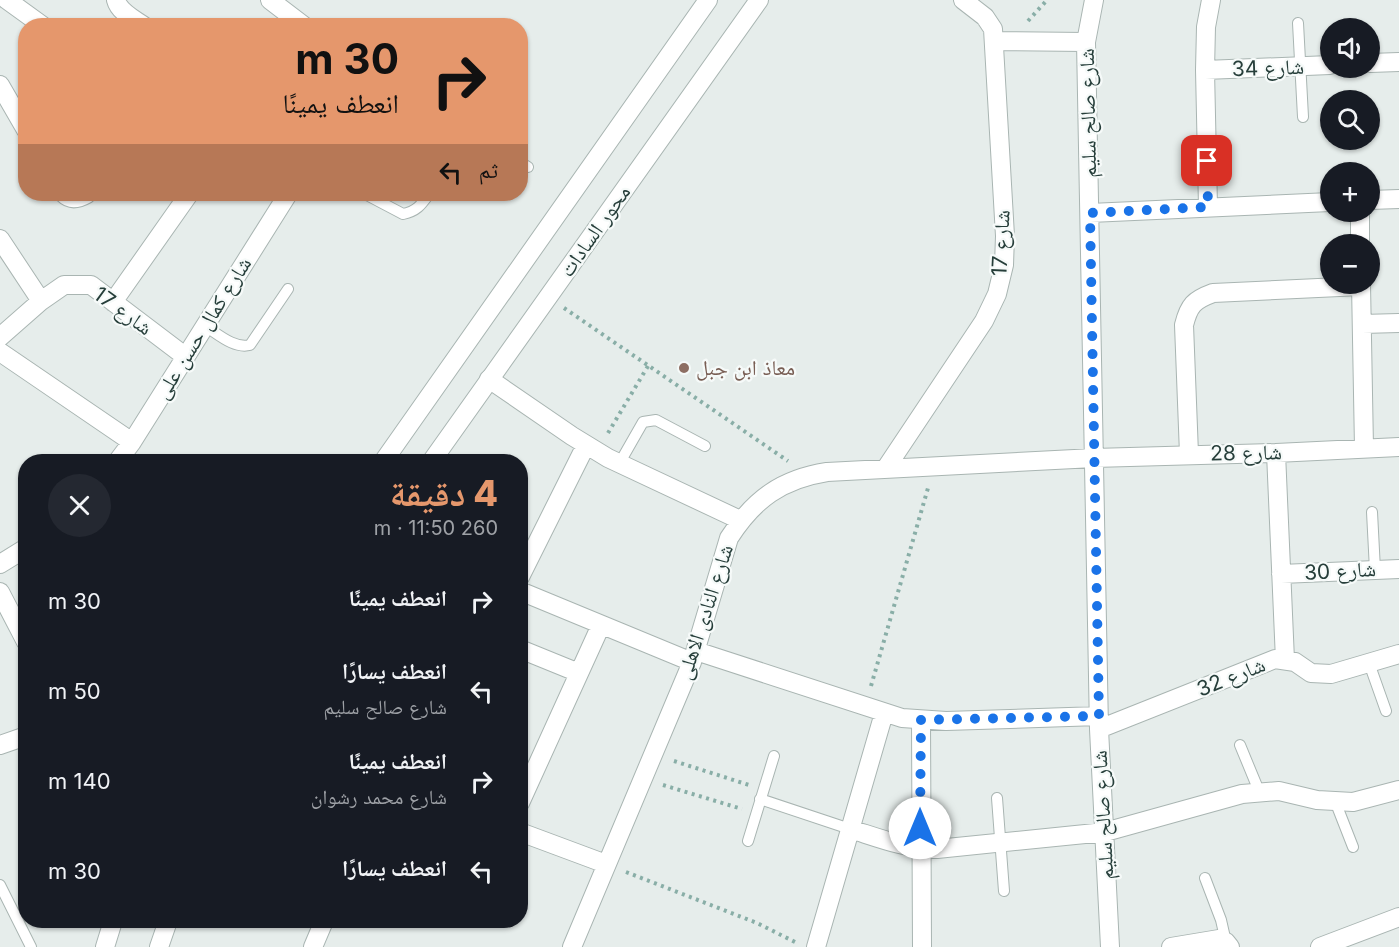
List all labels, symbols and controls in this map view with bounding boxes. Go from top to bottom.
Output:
map controls [1320,18,1380,294]
button: sound [1320,18,1380,78]
text: 30 m [295,33,399,84]
icon: right [420,42,498,120]
street label: شارع صالح سليم [1074,48,1103,178]
street label: شارع 34 [1231,54,1305,82]
text: انعطف يمينًا [282,87,399,120]
button: search [1320,90,1380,150]
pin [1181,135,1232,186]
icon: arrive [1190,144,1223,177]
icon: left [434,156,467,189]
text: ثم [479,157,498,183]
button: + [1320,162,1380,222]
street label: محور السادات [554,180,635,281]
street label: شارع 17 [986,209,1016,277]
button: − [1320,234,1380,294]
street label: شارع كمال حسن على [149,252,257,404]
street label: شارع 17 [89,281,157,341]
place label: معاذ ابن جبل [696,355,795,381]
marker: معاذ ابن جبل [677,361,691,375]
street label: شارع 28 [1210,439,1282,467]
text: 4 دقيقة [390,471,498,515]
button: close [48,474,111,537]
text: 260 m · 11:50 [374,516,498,540]
street label: شارع النادى الاهلى [671,541,739,683]
street label: شارع 30 [1303,556,1377,586]
text: انعطف يمينًا [348,585,447,611]
icon: right [465,585,498,618]
text: 30 m [48,588,101,614]
street label: شارع 32 [1193,652,1269,702]
text: انعطف يسارًا [342,658,447,684]
icon: left [465,675,498,708]
text: 50 m [48,678,101,704]
text: شارع صالح سليم [324,695,447,719]
text: انعطف يمينًا [348,748,447,774]
street label: شارع صالح سليم [1087,750,1120,880]
icon: right [465,765,498,798]
text: 140 m [48,768,111,794]
text: شارع محمد رشوان [311,785,447,809]
position arrow [888,796,952,860]
text: انعطف يسارًا [342,855,447,881]
icon: left [465,855,498,888]
text: 30 m [48,858,101,884]

